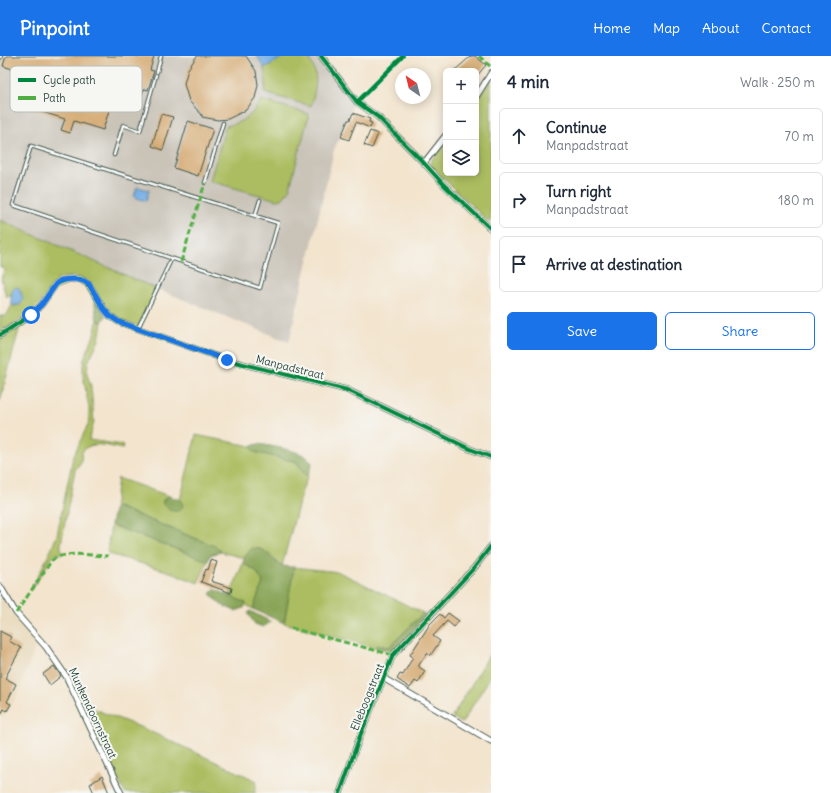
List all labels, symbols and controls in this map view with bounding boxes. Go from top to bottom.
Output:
text: Pinpoint [20,16,90,40]
text: Home [593,19,631,37]
text: Map [653,19,680,37]
text: About [702,19,740,37]
text: Contact [762,19,811,37]
legend [10,66,142,112]
north arrow [395,68,431,104]
map controls [443,68,479,176]
button: + [443,68,479,104]
text: 4 min [507,71,549,93]
text: Cycle path [43,73,96,87]
text: Walk · 250 m [740,74,815,91]
text: Path [43,91,66,105]
button: − [443,104,479,140]
text: Continue [546,118,607,137]
icon: ahead [508,125,530,147]
text: 70 m [785,128,814,145]
text: Manpadstraat [546,137,628,154]
button: layers [443,140,479,176]
text: Turn right [546,182,611,201]
icon: right [508,189,530,211]
text: 180 m [778,192,814,209]
text: Manpadstraat [546,201,628,218]
icon: arrive [508,253,530,275]
text: Arrive at destination [546,255,682,274]
route start [22,306,40,324]
button: Save [507,312,657,350]
button: Share [665,312,815,350]
route end [218,351,236,369]
street label: Manpadstraat [254,352,326,382]
street label: Elleboogstraat [347,661,387,733]
street label: Munkendoornstraat [66,665,120,761]

